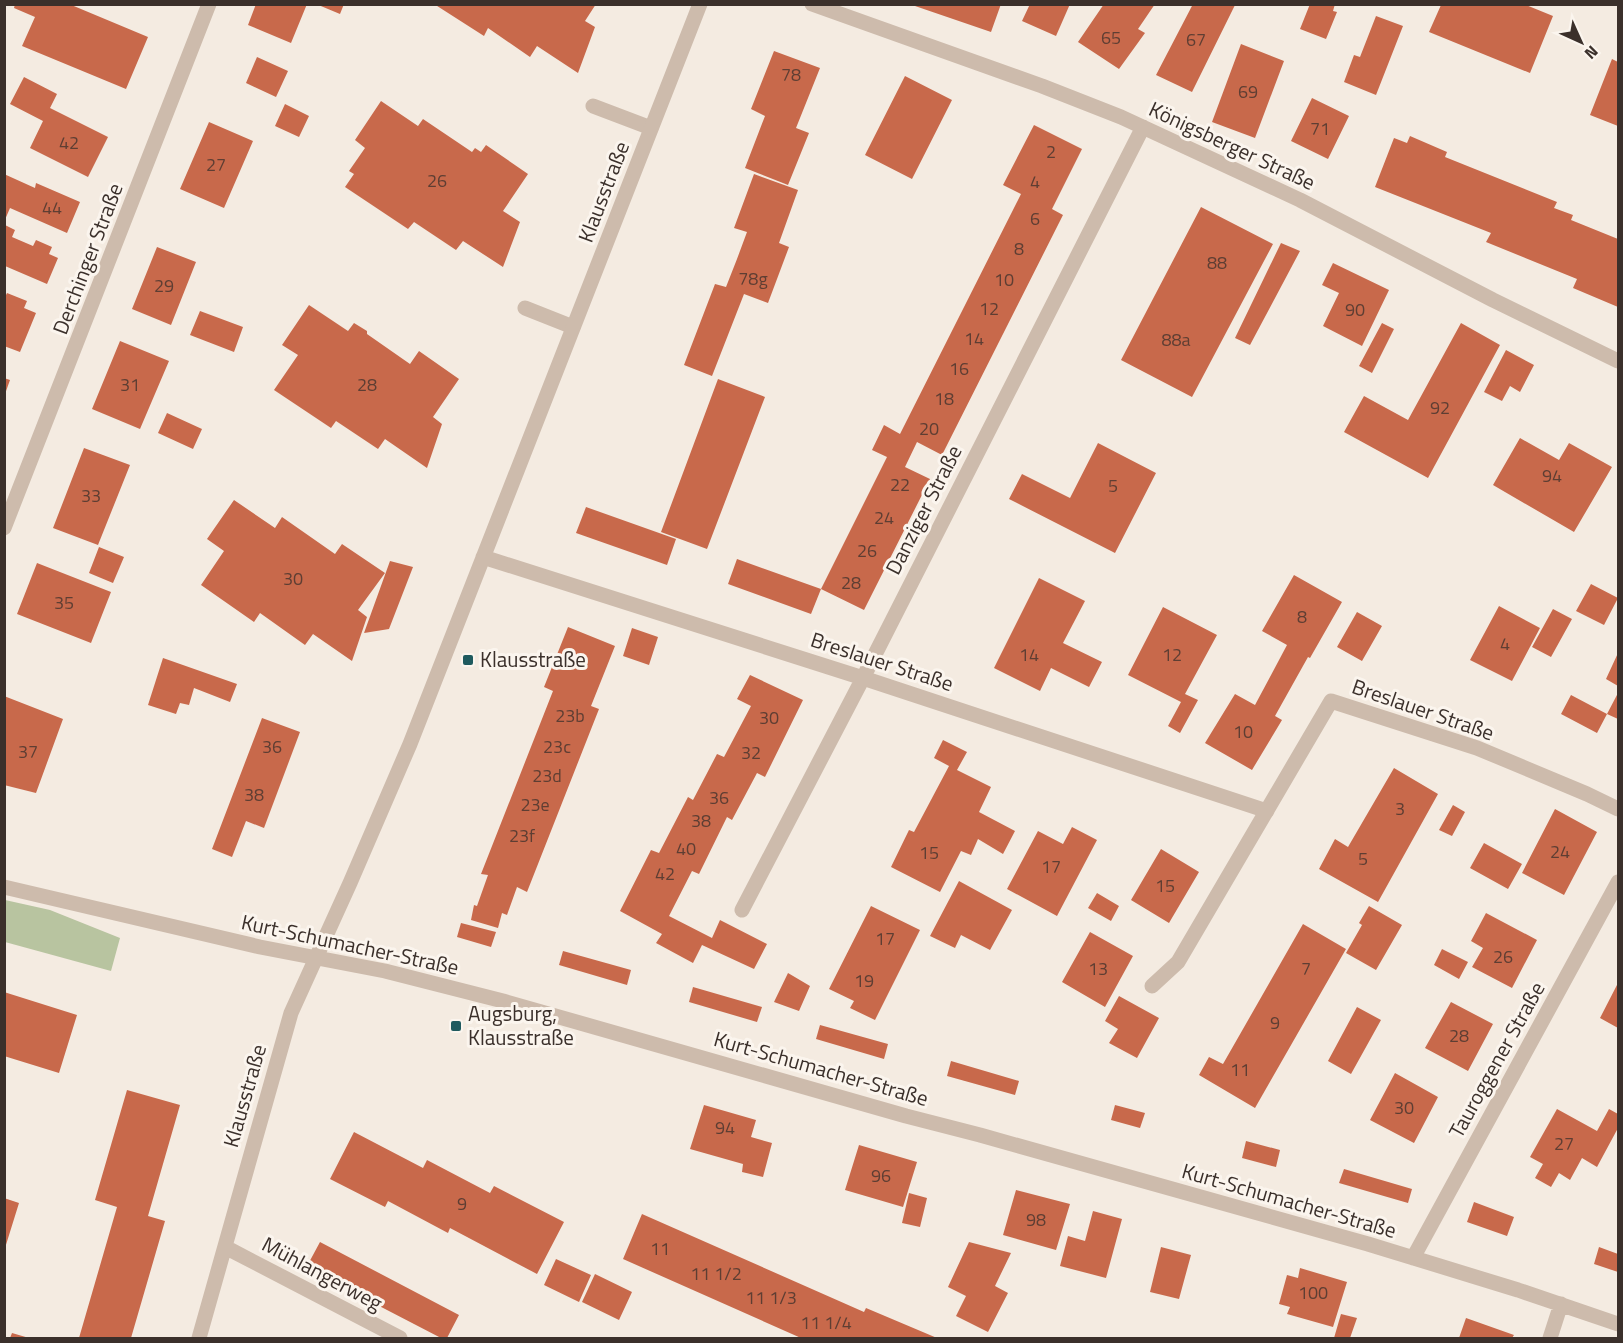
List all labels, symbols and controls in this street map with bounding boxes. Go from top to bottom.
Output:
north arrow [1551,12,1611,72]
house number: 65 [1101,24,1121,51]
house number: 67 [1186,26,1206,53]
text: N [1579,40,1604,65]
house number: 78 [781,61,801,88]
house number: 69 [1238,78,1258,105]
street label: Königsberger Straße [1144,93,1321,198]
house number: 71 [1310,115,1330,142]
house number: 42 [59,129,79,156]
street label: Klausstraße [569,137,637,247]
house number: 2 [1046,138,1056,165]
house number: 27 [206,151,226,178]
house number: 26 [427,167,447,194]
house number: 4 [1030,168,1040,195]
street label: Derchinger Straße [43,178,131,339]
house number: 44 [42,194,62,221]
house number: 6 [1030,205,1040,232]
house number: 8 [1014,235,1024,262]
house number: 88 [1207,249,1227,276]
house number: 78g [738,265,768,292]
house number: 10 [994,266,1014,293]
house number: 29 [154,272,174,299]
house number: 12 [979,295,999,322]
house number: 90 [1345,296,1365,323]
house number: 14 [964,325,984,352]
house number: 88a [1161,326,1191,353]
house number: 16 [949,355,969,382]
house number: 31 [120,371,140,398]
house number: 28 [357,371,377,398]
house number: 18 [934,385,954,412]
house number: 92 [1430,394,1450,421]
house number: 20 [919,415,939,442]
street label: Danziger Straße [877,439,970,580]
house number: 94 [1542,462,1562,489]
house number: 22 [890,471,910,498]
house number: 5 [1108,472,1118,499]
house number: 33 [81,482,101,509]
house number: 24 [874,504,894,531]
house number: 26 [857,537,877,564]
house number: 30 [283,565,303,592]
house number: 28 [841,569,861,596]
house number: 35 [54,589,74,616]
house number: 8 [1297,603,1307,630]
street label: Breslauer Straße [807,623,958,699]
house number: 4 [1500,630,1510,657]
house number: 14 [1019,641,1039,668]
house number: 12 [1162,641,1182,668]
place label: Klausstraße [480,643,586,675]
marker: Klausstraße [461,653,475,667]
street label: Breslauer Straße [1348,670,1499,748]
house number: 23b [555,702,585,729]
house number: 30 [759,704,779,731]
house number: 10 [1233,718,1253,745]
house number: 36 [262,733,282,760]
house number: 23c [543,733,571,760]
house number: 37 [18,738,38,765]
house number: 32 [741,739,761,766]
house number: 23d [532,762,562,789]
house number: 38 [244,781,264,808]
house number: 36 [709,784,729,811]
house number: 23e [520,791,550,818]
house number: 3 [1395,795,1405,822]
house number: 38 [691,807,711,834]
house number: 23f [509,822,535,849]
house number: 40 [676,835,696,862]
house number: 24 [1550,838,1570,865]
house number: 15 [919,839,939,866]
house number: 5 [1358,845,1368,872]
house number: 17 [1041,853,1061,880]
house number: 42 [655,860,675,887]
house number: 15 [1155,872,1175,899]
street label: Kurt-Schumacher-Straße [238,905,462,983]
house number: 17 [875,925,895,952]
house number: 26 [1493,943,1513,970]
house number: 13 [1088,955,1108,982]
house number: 7 [1301,955,1311,982]
house number: 19 [854,967,874,994]
street label: Tauroggener Straße [1440,976,1552,1143]
place label: Augsburg, Klausstraße [468,997,574,1053]
house number: 9 [1270,1009,1280,1036]
marker: Augsburg, Klausstraße [449,1019,463,1033]
street label: Kurt-Schumacher-Straße [710,1022,932,1114]
house number: 28 [1449,1022,1469,1049]
street label: Klausstraße [214,1040,274,1151]
house number: 11 [1230,1056,1250,1083]
house number: 30 [1394,1094,1414,1121]
house number: 94 [715,1114,735,1141]
house number: 27 [1554,1130,1574,1157]
street label: Kurt-Schumacher-Straße [1178,1154,1400,1246]
house number: 96 [871,1162,891,1189]
house number: 9 [457,1190,467,1217]
house number: 98 [1026,1206,1046,1233]
street label: Mühlangerweg [256,1228,389,1318]
house number: 11 [650,1235,670,1262]
house number: 11 1/2 [690,1260,742,1287]
house number: 100 [1298,1279,1328,1306]
house number: 11 1/3 [745,1284,797,1311]
house number: 11 1/4 [800,1309,852,1336]

